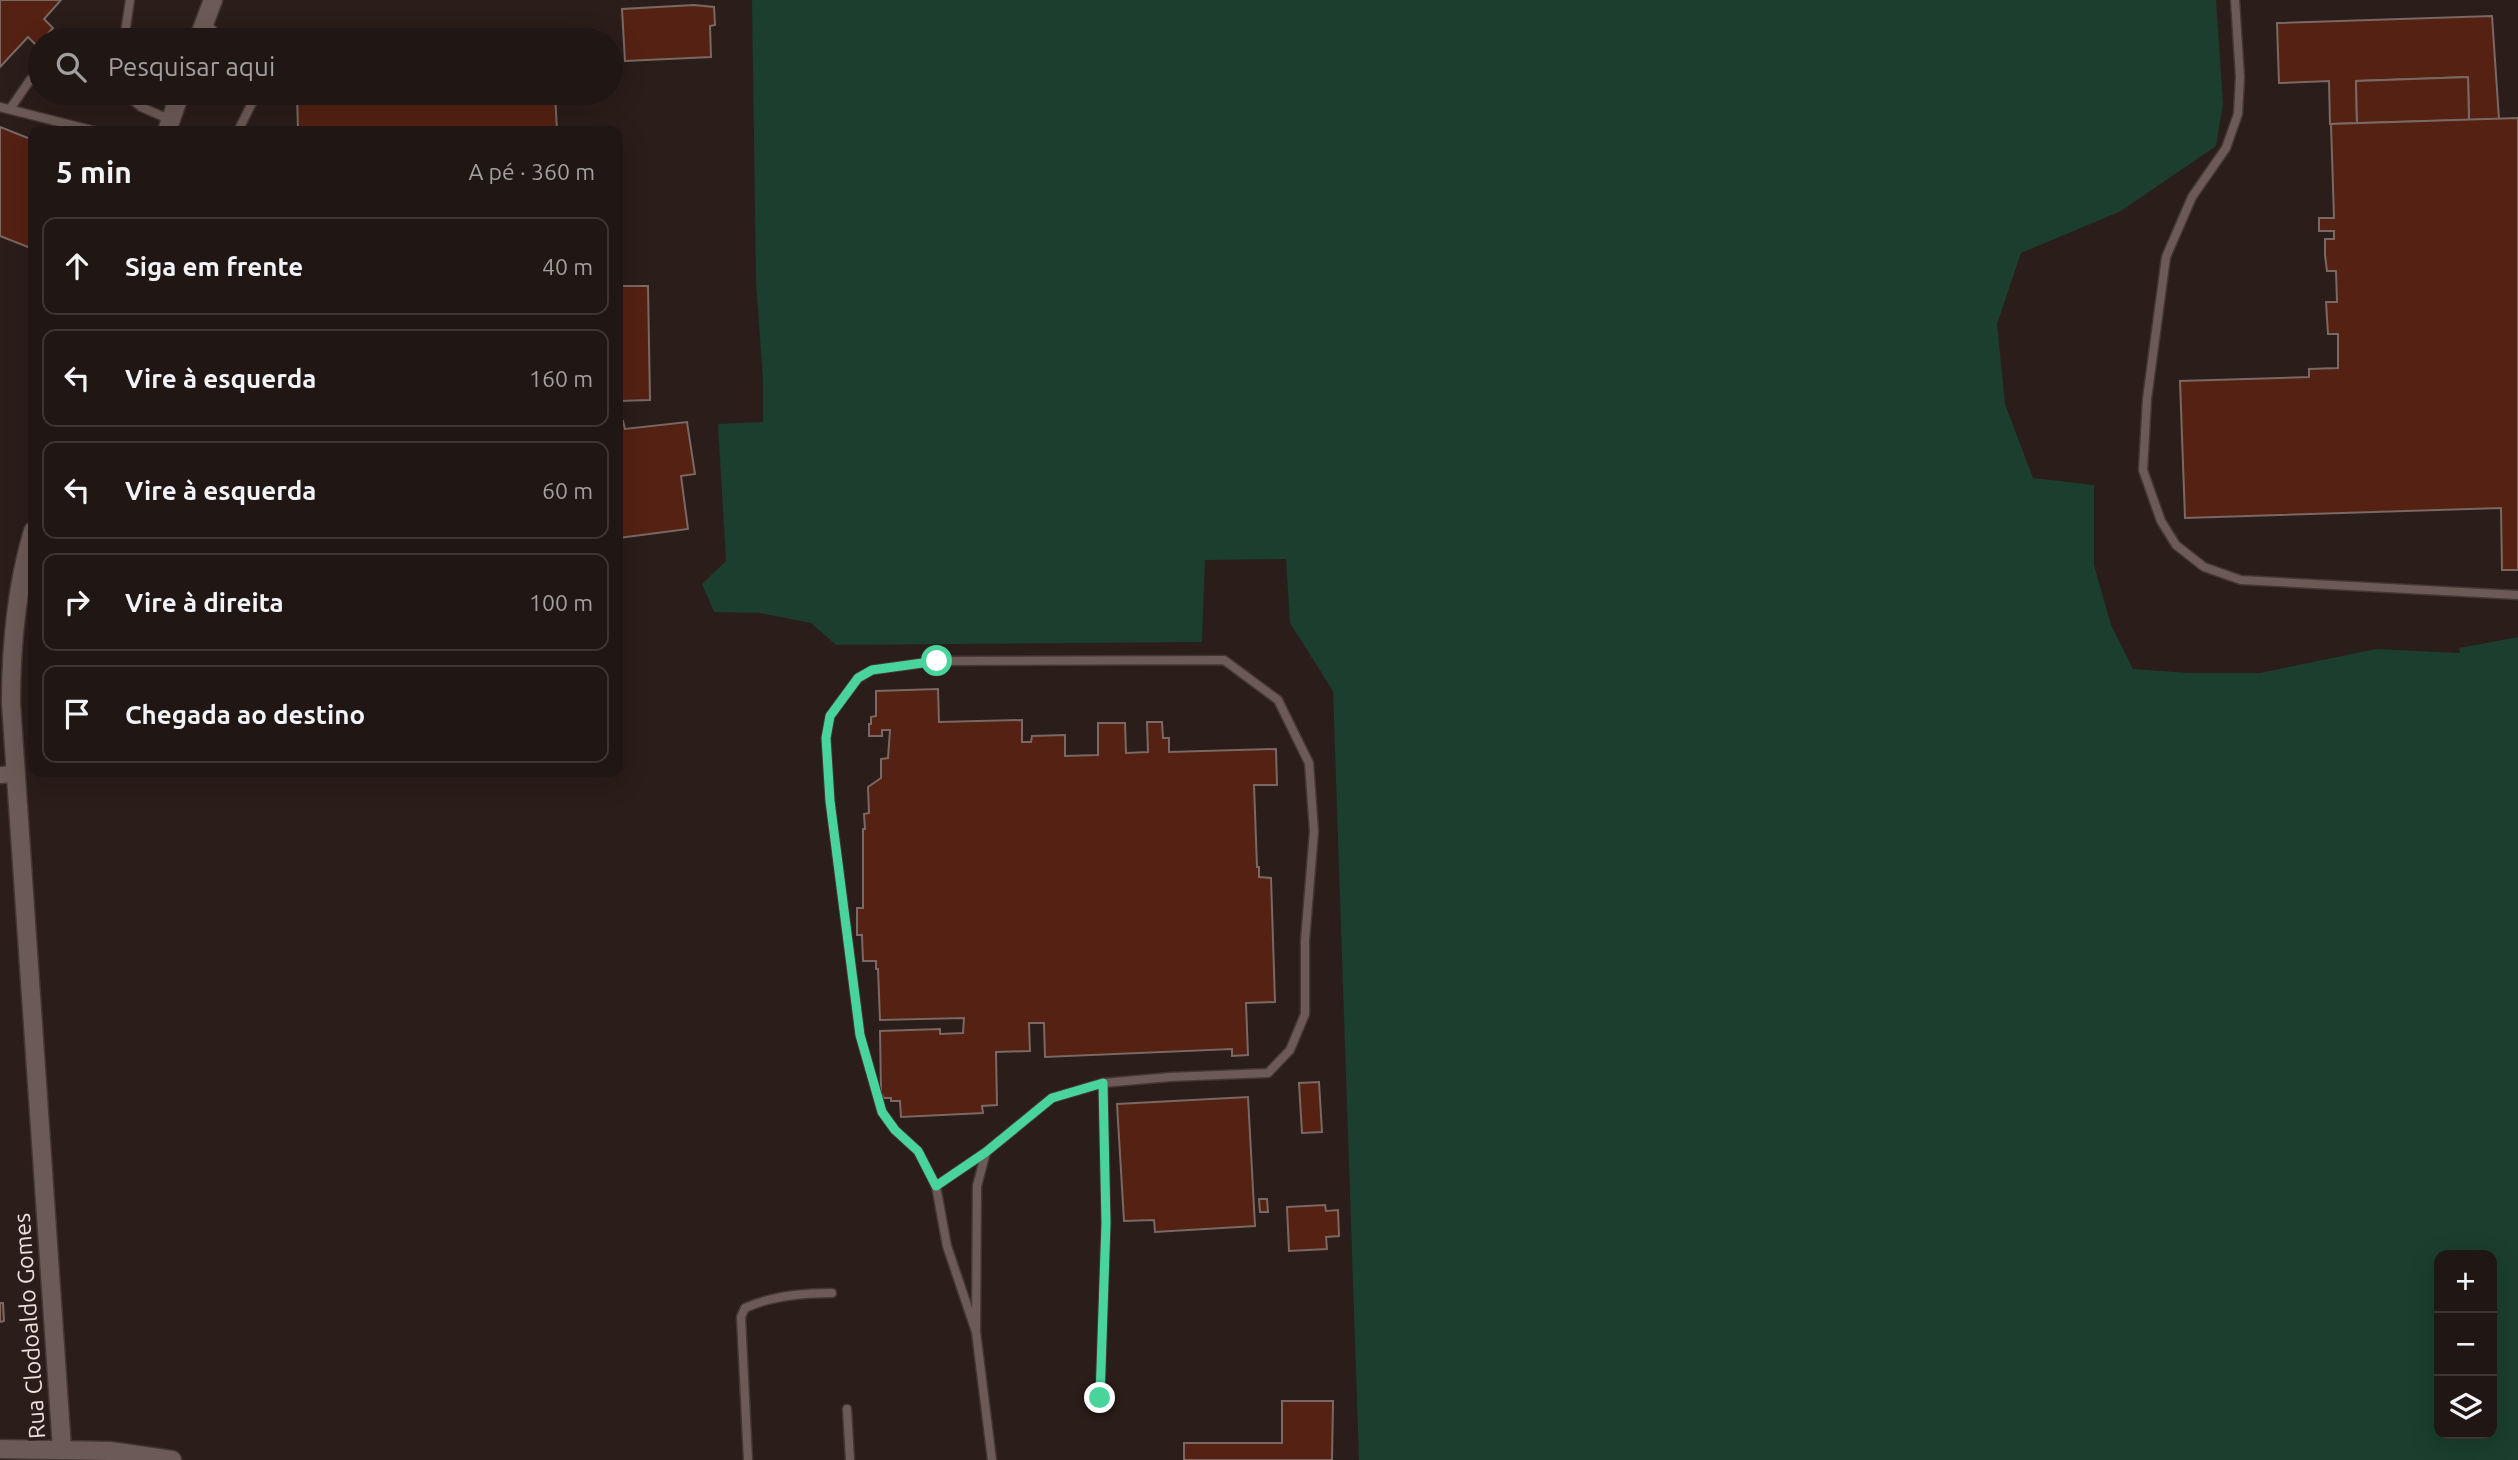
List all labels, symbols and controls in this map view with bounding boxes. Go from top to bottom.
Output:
search box [28,28,623,105]
icon: search [52,48,90,86]
text: Pesquisar aqui [108,52,275,81]
text: 5 min [56,155,132,189]
text: A pé · 360 m [468,159,595,184]
icon: ahead [58,247,96,285]
text: Siga em frente [125,252,303,281]
text: 40 m [542,254,593,279]
icon: left [58,359,96,397]
text: Vire à esquerda [125,364,316,393]
text: 160 m [529,366,593,391]
icon: left [58,471,96,509]
text: Vire à esquerda [125,476,316,505]
text: 60 m [542,478,593,503]
icon: right [58,583,96,621]
text: Vire à direita [125,588,284,617]
text: 100 m [529,590,593,615]
route start [921,645,952,676]
icon: arrive [58,695,96,733]
text: Chegada ao destino [125,700,365,729]
street label: Rua Clodoaldo Gomes [9,1212,49,1440]
map controls [2434,1250,2497,1439]
button: + [2434,1250,2497,1313]
button: − [2434,1313,2497,1376]
button: layers [2434,1376,2497,1439]
route end [1084,1382,1115,1413]

